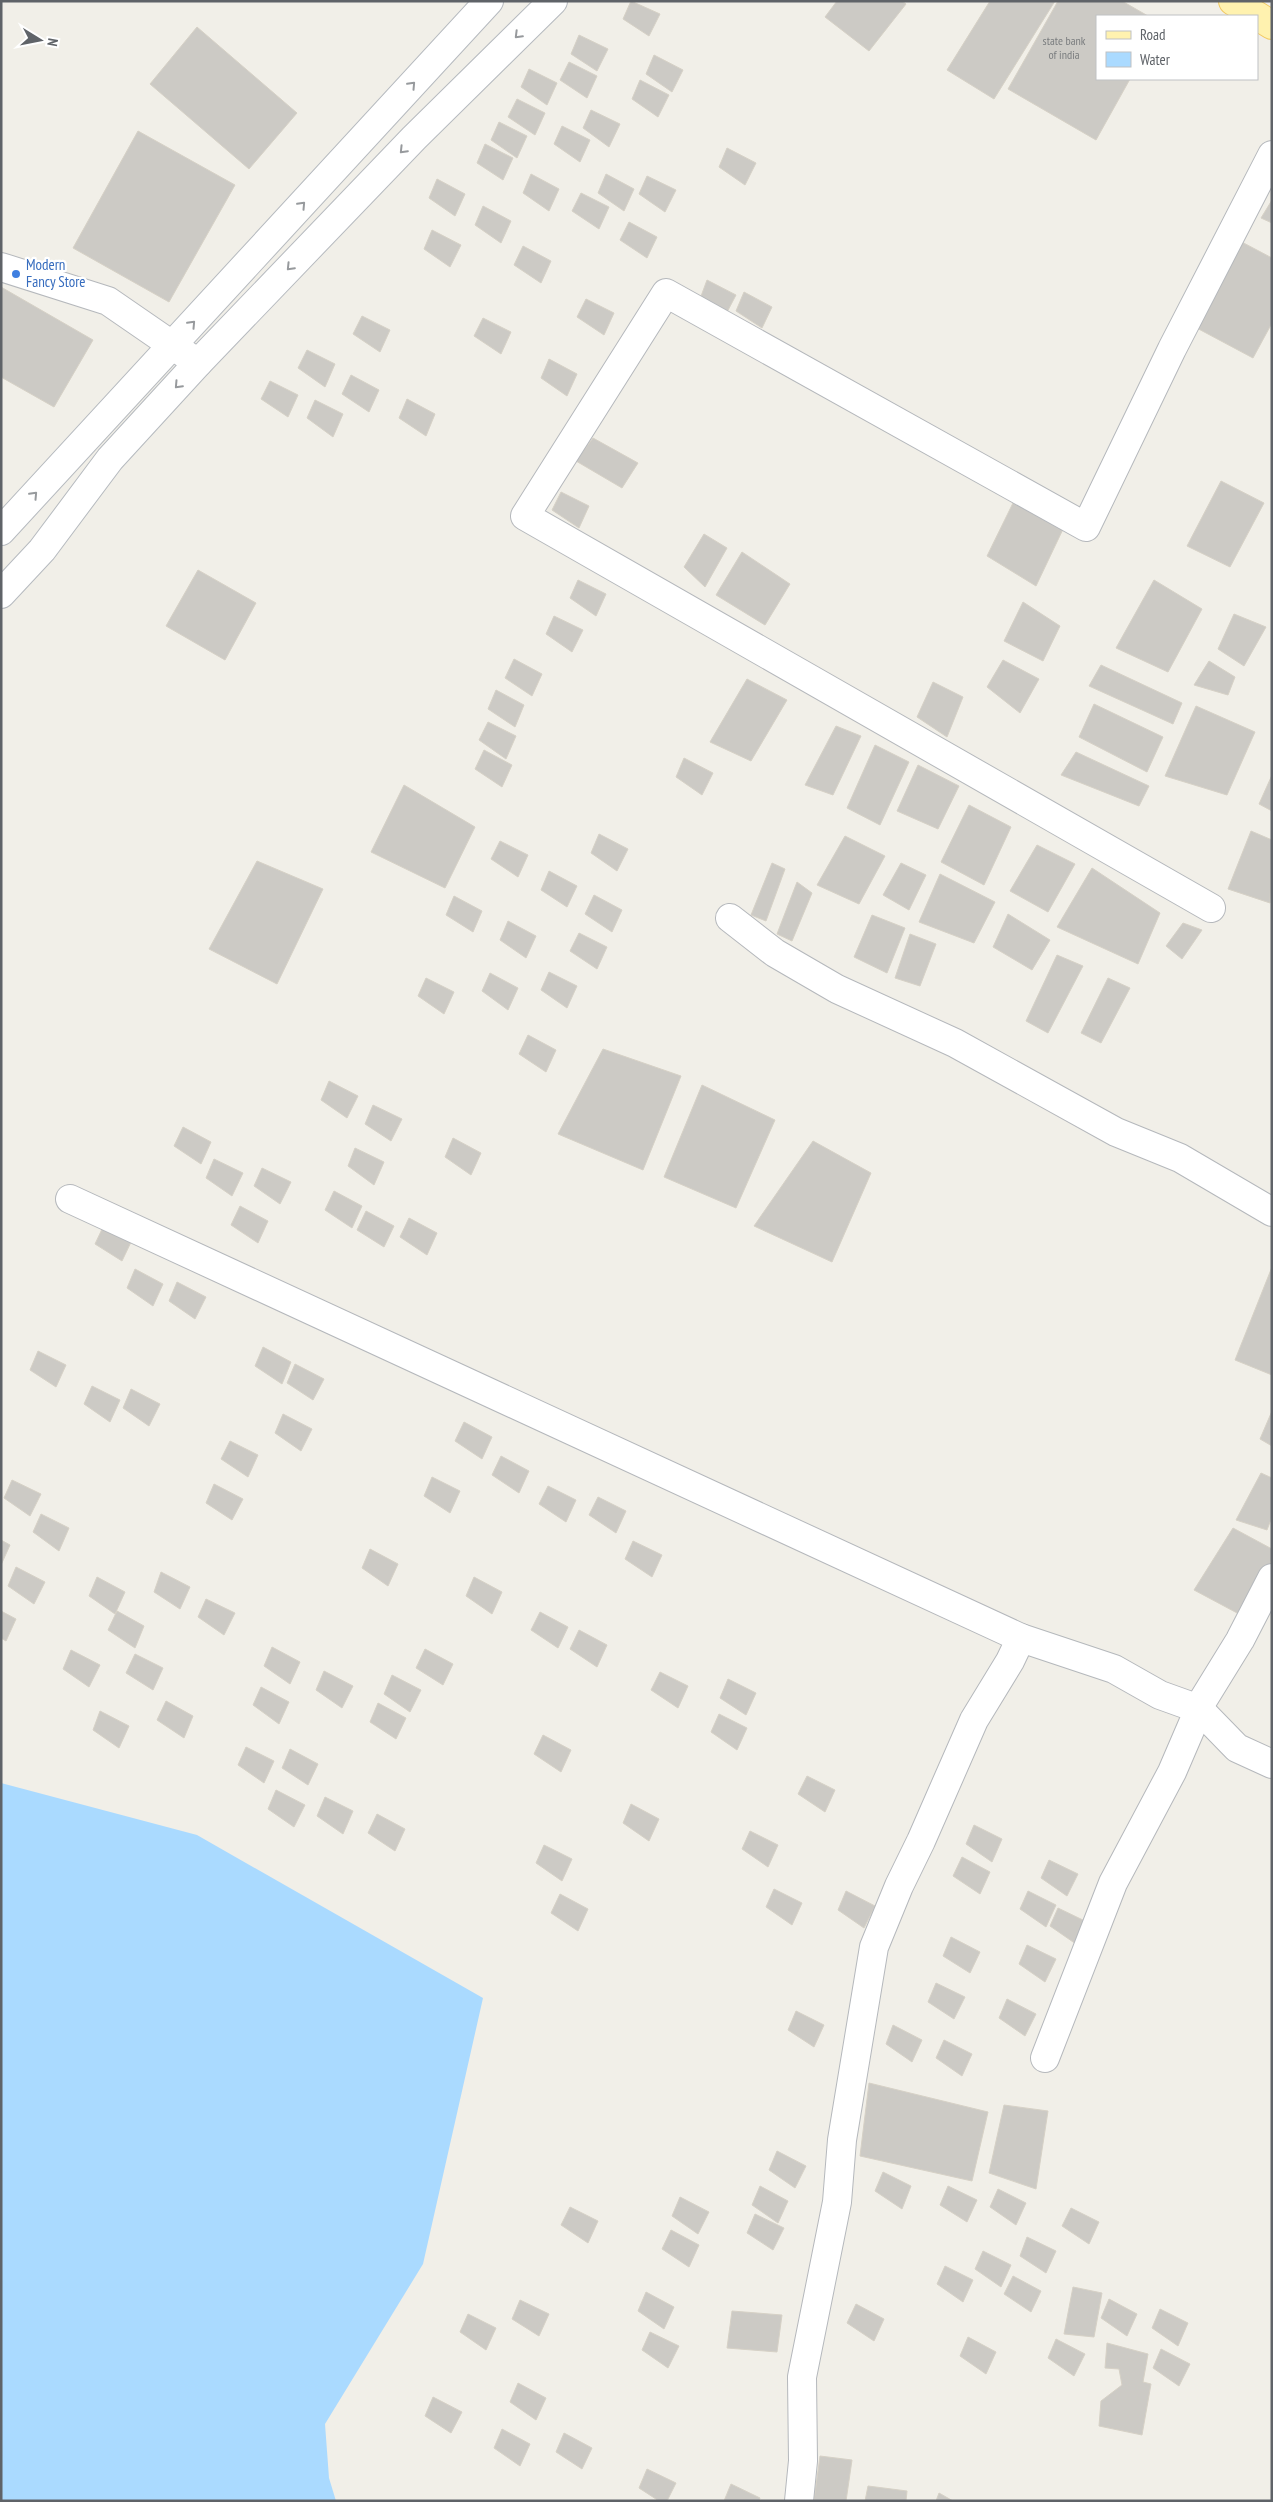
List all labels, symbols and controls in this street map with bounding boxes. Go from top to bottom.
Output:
north arrow [15,15,65,65]
legend [1096,15,1258,80]
text: Road [1140,25,1166,44]
one-way arrow [515,29,524,38]
house number: state bank of india [1043,33,1086,62]
text: N [43,37,62,48]
text: Water [1140,50,1171,69]
one-way arrow [406,82,415,91]
one-way arrow [400,144,409,153]
one-way arrow [296,201,305,210]
place label: Modern Fancy Store [26,255,86,291]
one-way arrow [287,261,296,270]
marker: Modern Fancy Store [10,268,22,280]
one-way arrow [186,321,195,330]
one-way arrow [175,379,184,388]
one-way arrow [28,492,37,501]

